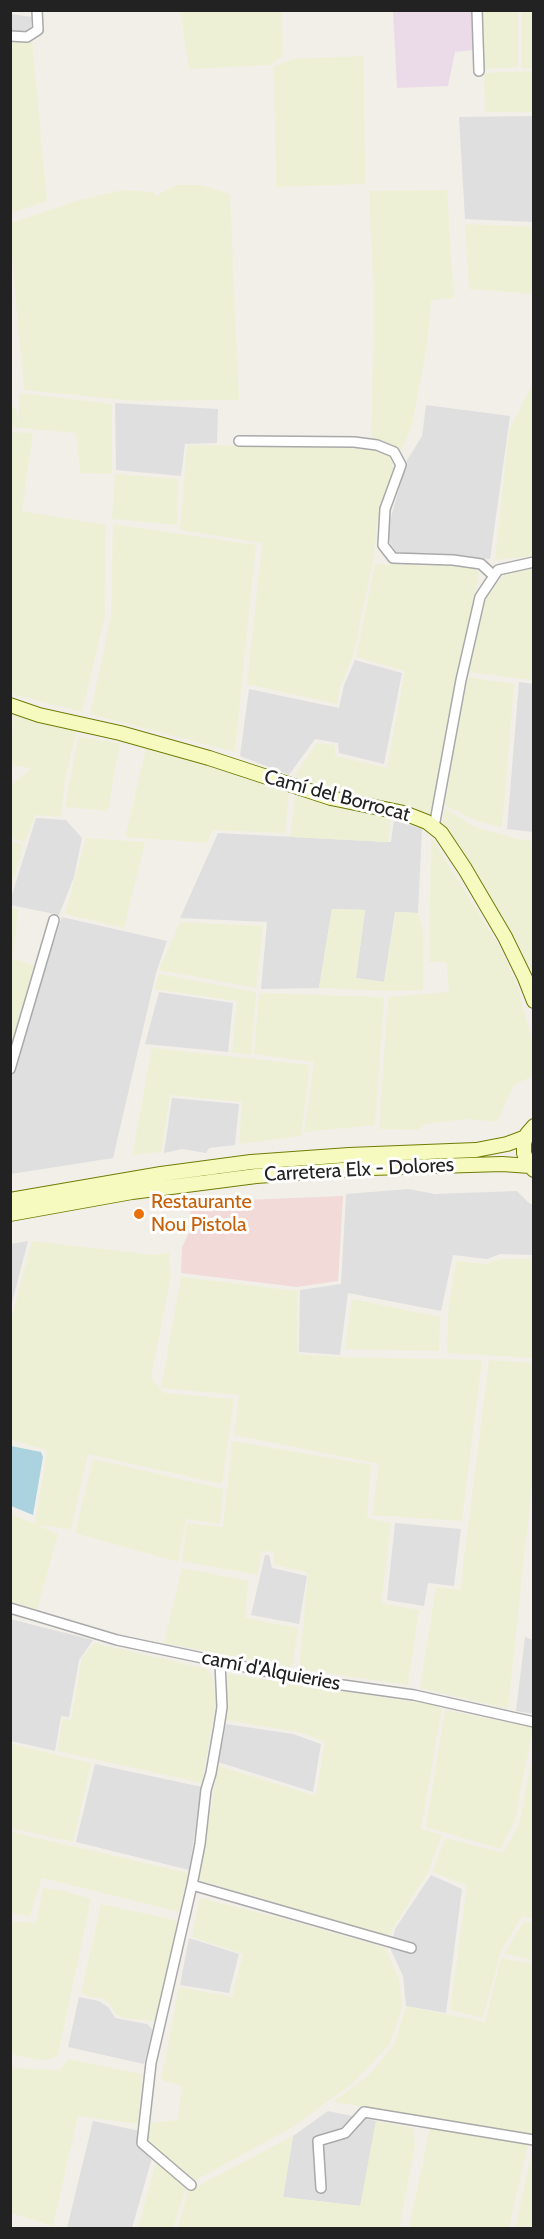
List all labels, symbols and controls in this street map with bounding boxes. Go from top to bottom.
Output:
street label: Camí del Borrocat [261,765,413,827]
street label: Carretera Elx - Dolores [263,1153,455,1187]
place label: Restaurante Nou Pistola [151,1190,252,1237]
marker: Restaurante Nou Pistola [132,1207,146,1221]
street label: camí d'Alquieries [200,1646,342,1696]

